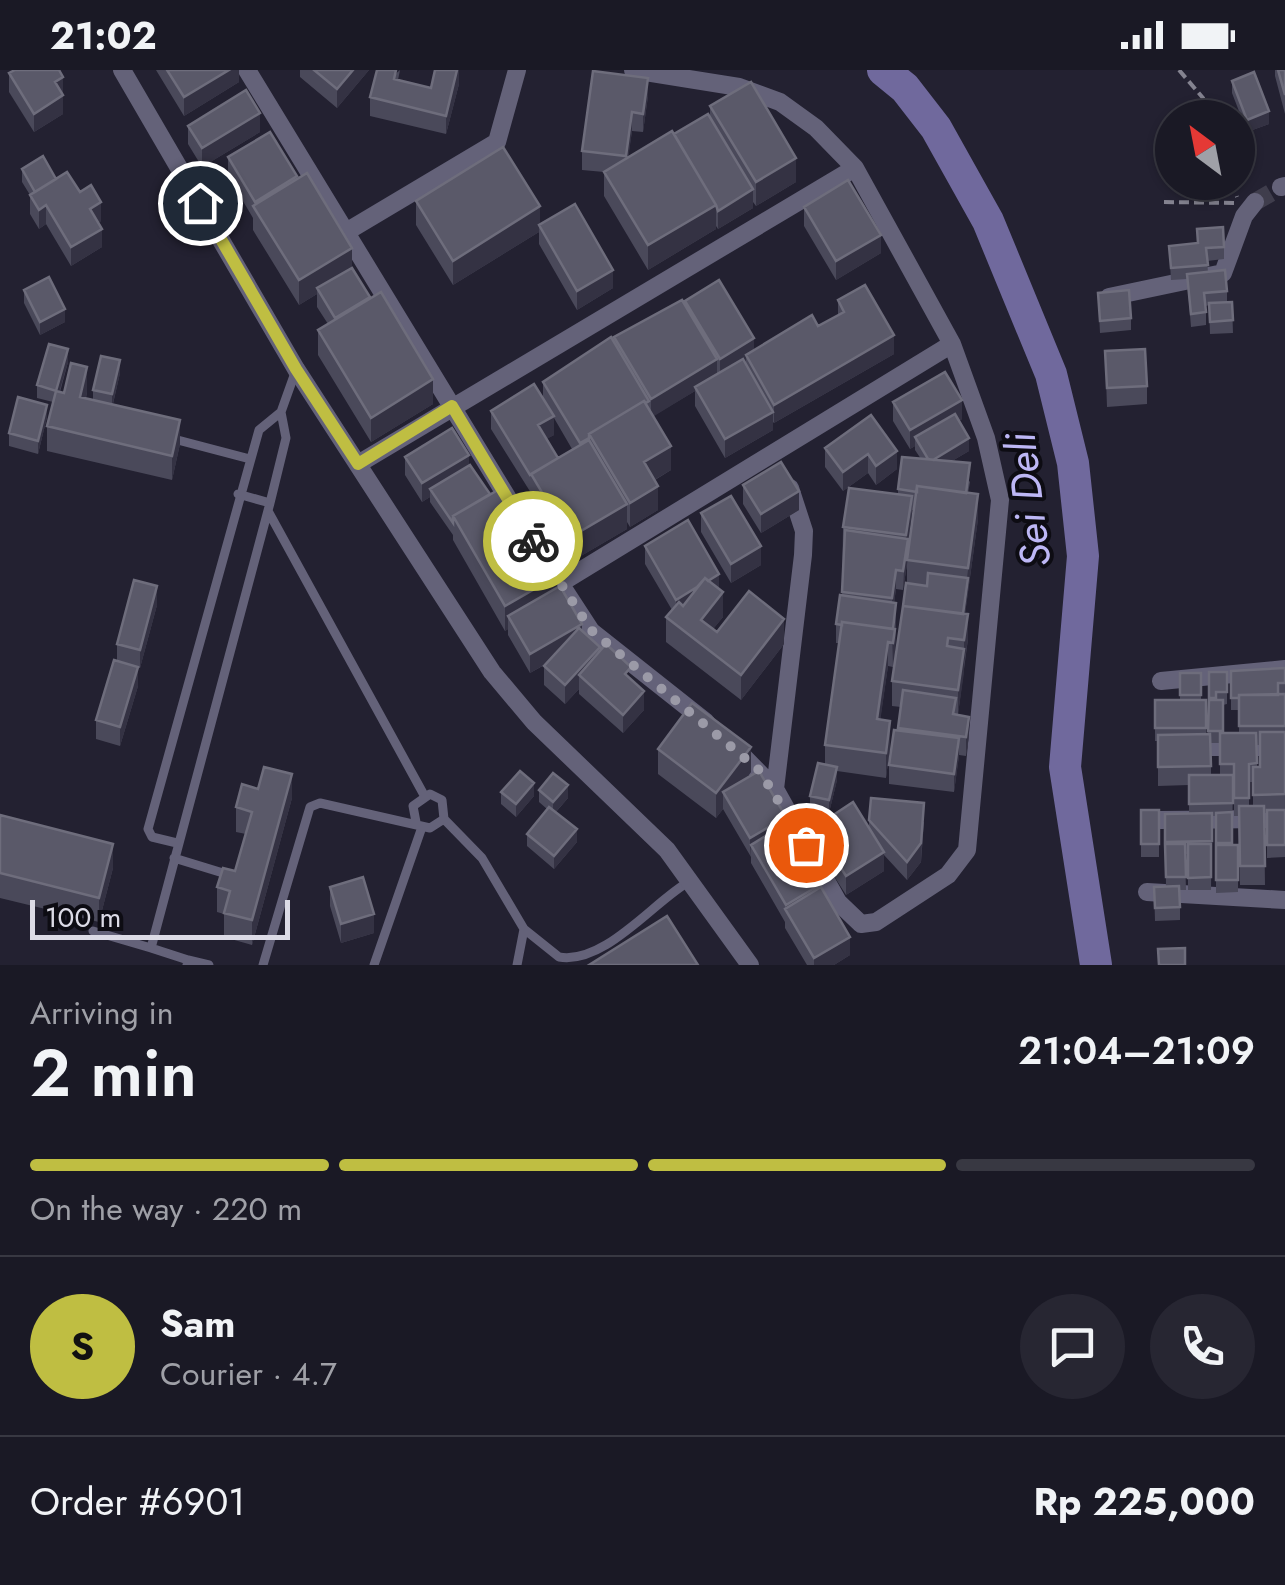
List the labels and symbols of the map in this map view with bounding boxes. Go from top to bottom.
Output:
north arrow [1155,100,1255,200]
pin [158,161,243,246]
water label: Sei Deli [989,428,1067,571]
courier [483,491,583,591]
pin [764,803,849,888]
scale bar [30,895,290,940]

